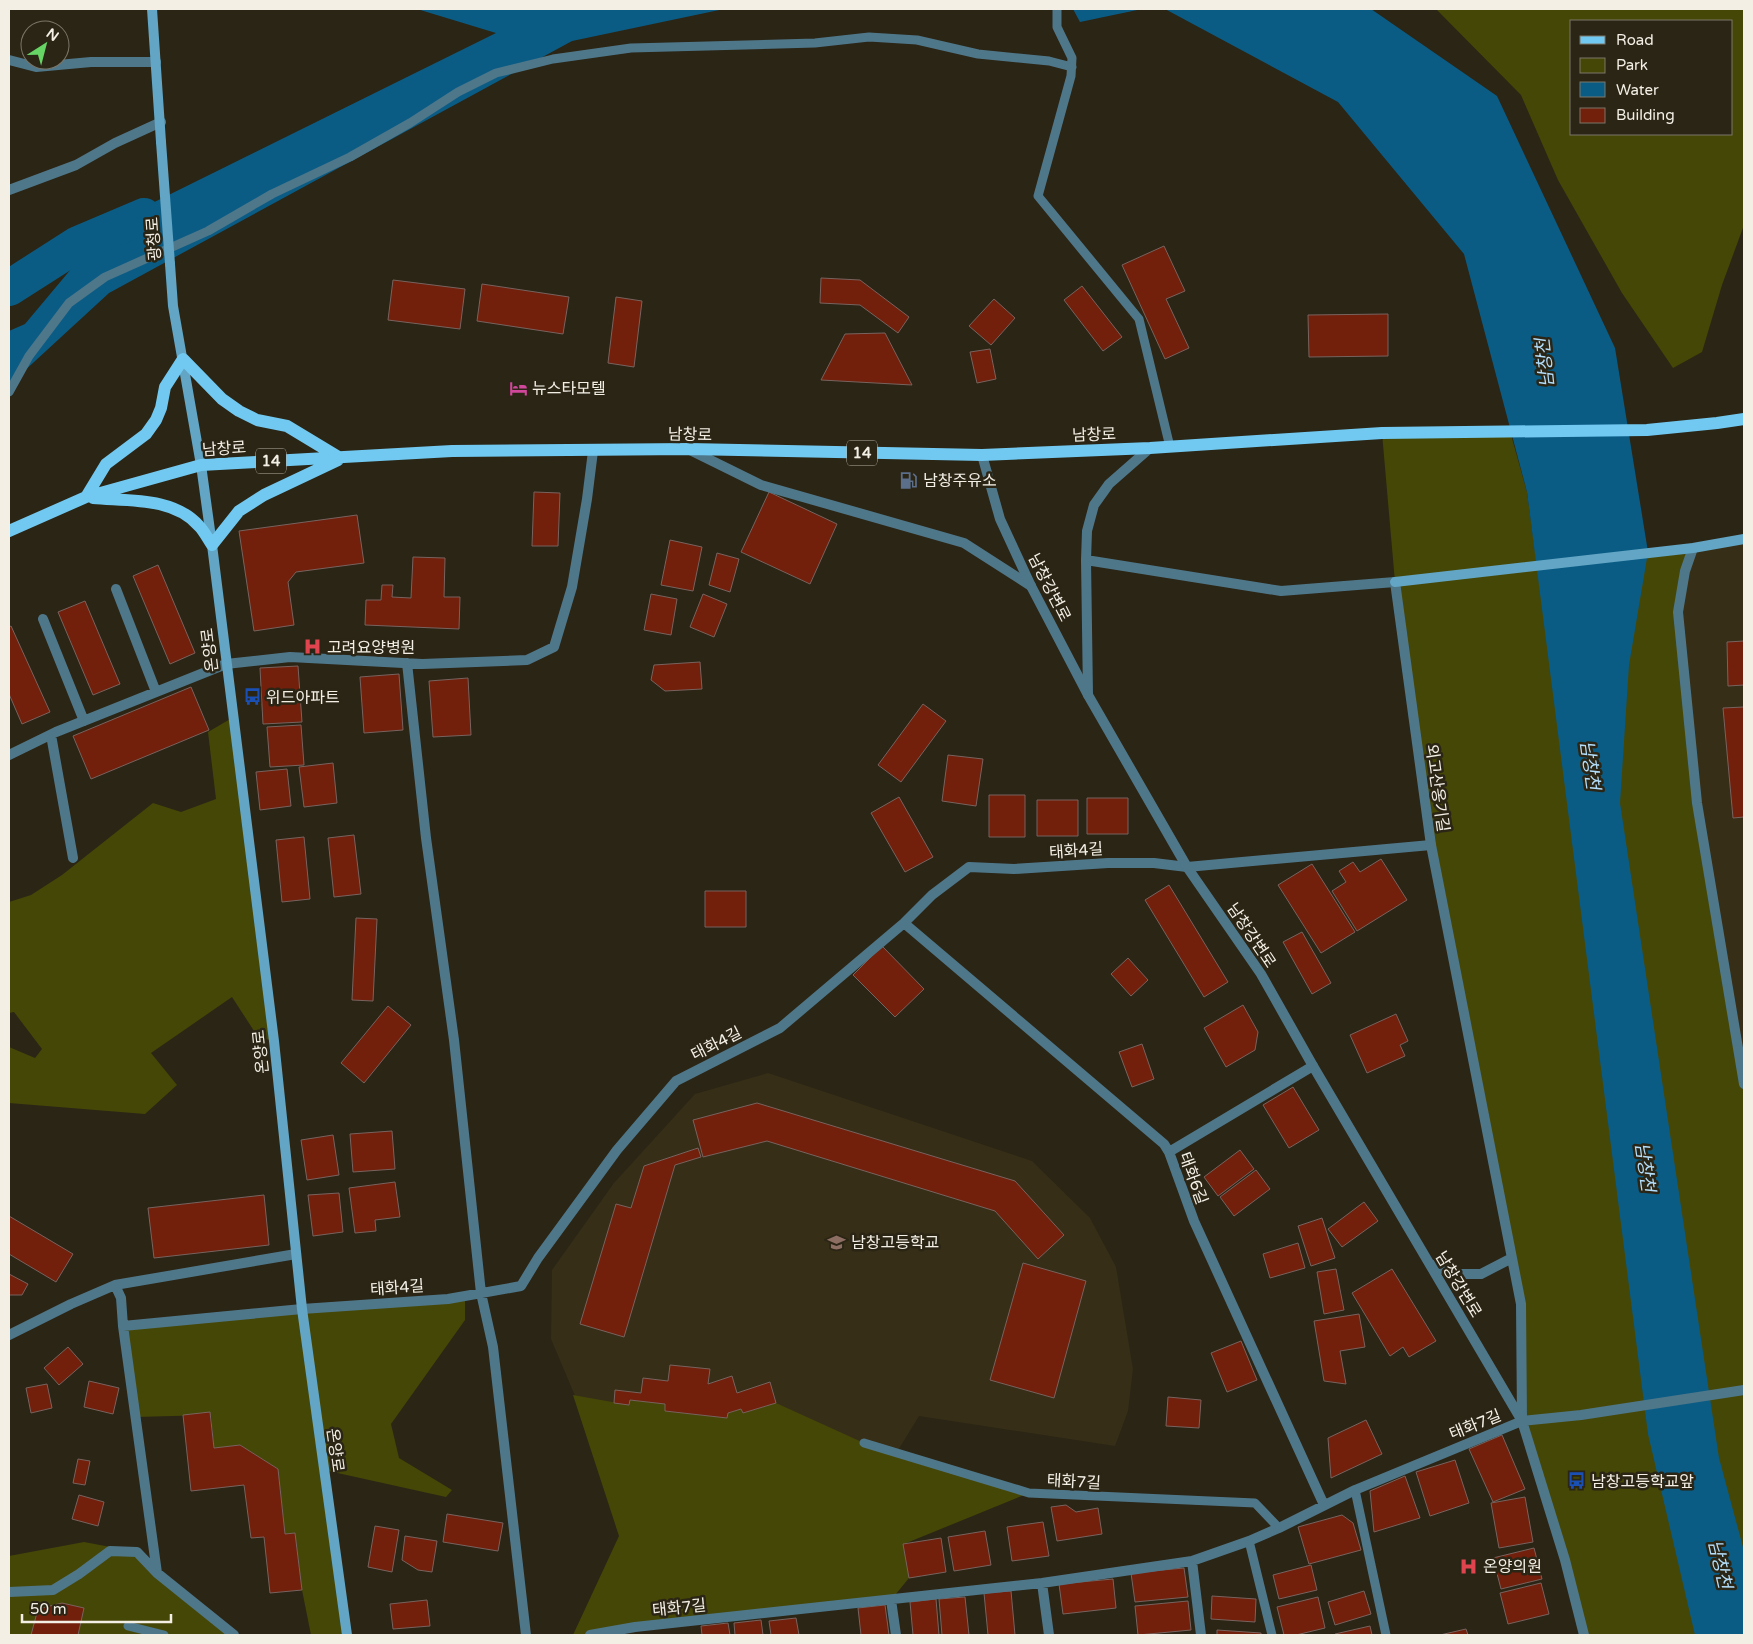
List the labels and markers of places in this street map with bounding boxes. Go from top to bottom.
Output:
hotel icon: 뉴스타모텔 [508,378,528,398]
place label: 뉴스타모텔 [532,379,606,399]
fuel station icon: 남창주유소 [899,470,919,490]
place label: 남창주유소 [923,471,997,491]
hospital icon: 고려요양병원 [303,637,323,657]
place label: 고려요양병원 [327,638,415,658]
bus stop icon: 위드아파트 [242,687,262,707]
place label: 위드아파트 [266,688,340,708]
school or university icon: 남창고등학교 [827,1232,847,1252]
place label: 남창고등학교 [851,1233,939,1253]
bus stop icon: 남창고등학교앞 [1567,1471,1587,1491]
place label: 남창고등학교앞 [1591,1472,1694,1492]
hospital icon: 온양의원 [1459,1556,1479,1576]
place label: 온양의원 [1483,1557,1542,1577]

